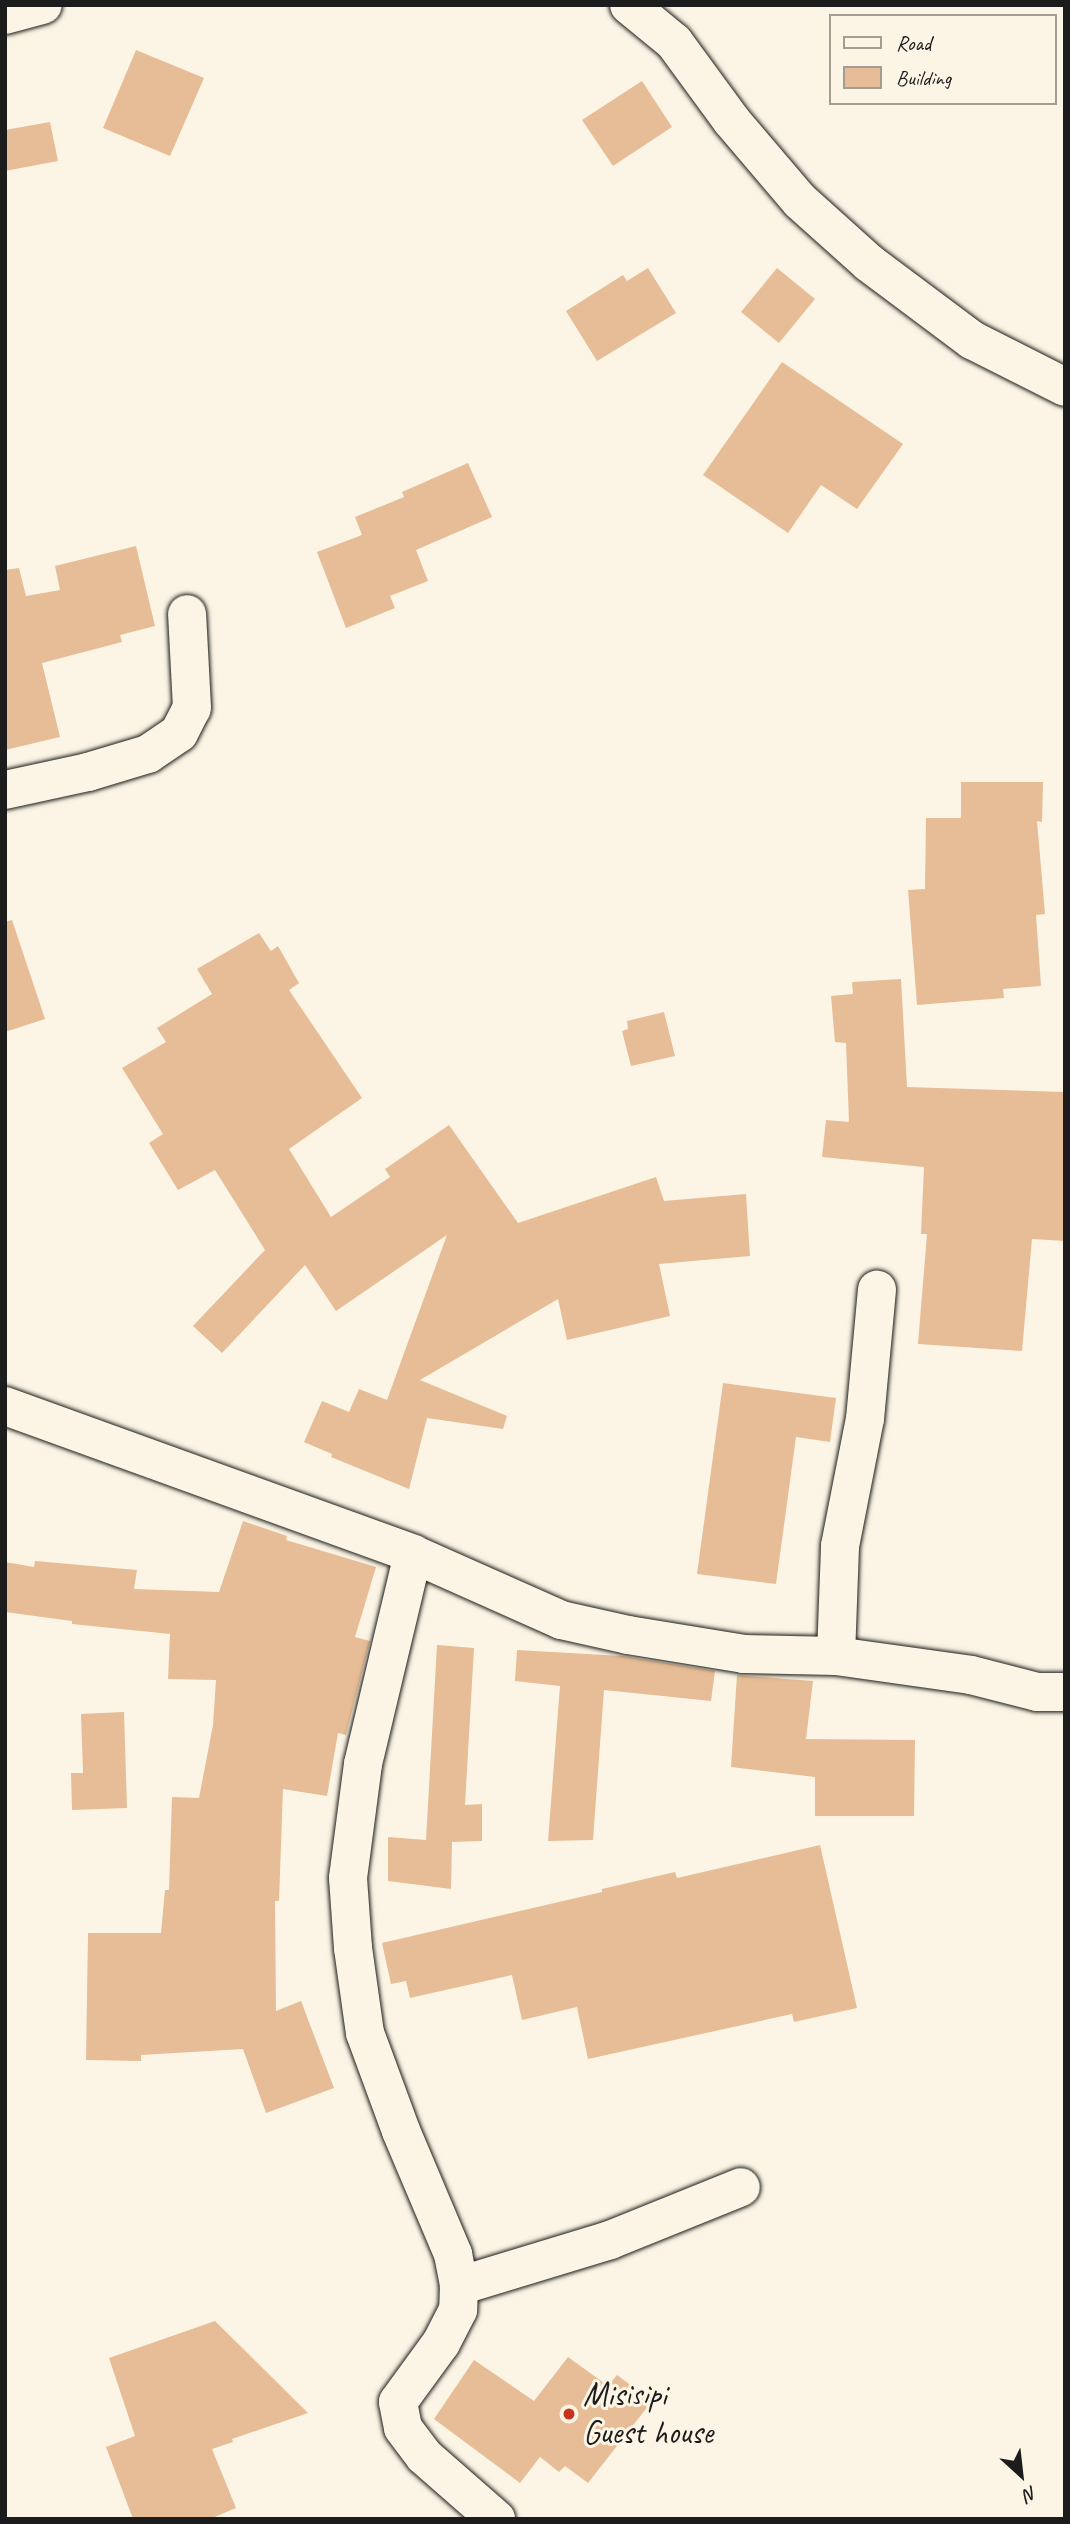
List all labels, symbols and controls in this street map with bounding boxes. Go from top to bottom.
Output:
legend [828,14,1056,105]
text: Road [896,30,931,56]
text: Building [896,65,951,91]
place label: Misisipi Guest house [583,2375,713,2453]
marker: Misisipi Guest house [561,2406,577,2422]
north arrow [986,2440,1056,2510]
text: N [1020,2480,1041,2507]

